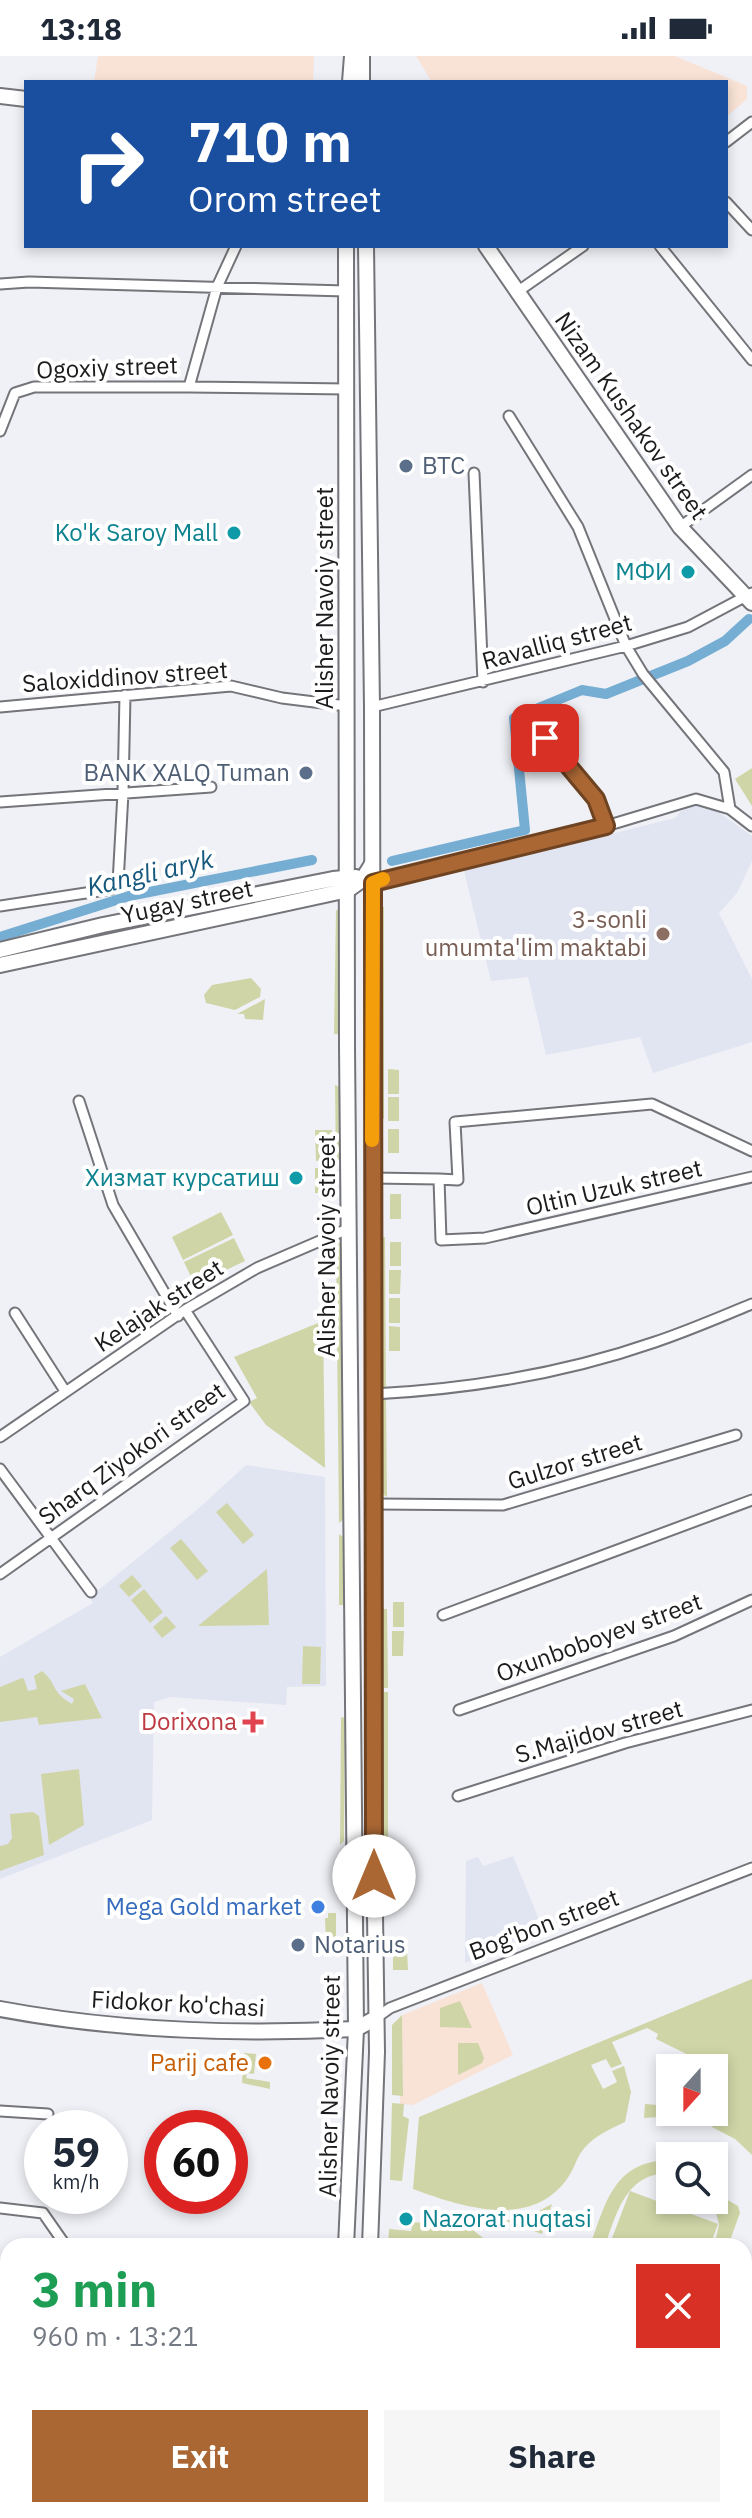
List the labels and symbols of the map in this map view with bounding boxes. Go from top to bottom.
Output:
street label: Nizam Kushakov street [548,305,716,526]
street label: Ogoxiy street [36,349,178,385]
place label: BTC [422,449,465,481]
marker: BTC [397,457,415,475]
street label: Alisher Navoiy street [308,487,340,709]
place label: Ko'k Saroy Mall [55,516,218,548]
marker: Ko'k Saroy Mall [225,524,243,542]
place label: МФИ [615,555,672,587]
marker: МФИ [679,563,697,581]
street label: Ravalliq street [478,606,635,676]
street label: Saloxiddinov street [21,653,229,699]
pin [511,704,579,772]
place label: BANK XALQ Tuman [84,756,290,788]
marker: BANK XALQ Tuman [297,764,315,782]
water label: Kangli aryk [83,841,217,903]
street label: Yugay street [118,871,255,931]
place label: 3-sonli umumta'lim maktabi [425,903,647,963]
marker: 3-sonli umumta'lim maktabi [654,925,672,943]
street label: Alisher Navoiy street [310,1135,342,1357]
street label: Oltin Uzuk street [523,1151,705,1223]
place label: Хизмат курсатиш [85,1161,280,1193]
marker: Хизмат курсатиш [287,1169,305,1187]
street label: Kelajak street [88,1252,229,1359]
street label: Sharq Ziyokori street [32,1375,231,1532]
street label: Gulzor street [504,1425,646,1497]
street label: Oxunboboyev street [491,1585,706,1689]
street label: S.Majidov street [511,1692,686,1770]
place label: Dorixona [141,1705,237,1737]
marker: Dorixona [244,1713,262,1731]
position arrow [332,1834,416,1918]
street label: Bog'bon street [464,1881,623,1967]
place label: Mega Gold market [106,1890,302,1922]
marker: Mega Gold market [309,1898,327,1916]
place label: Notarius [314,1928,406,1960]
marker: Notarius [289,1936,307,1954]
street label: Alisher Navoiy street [311,1974,347,2198]
street label: Fidokor ko'chasi [90,1982,266,2024]
place label: Parij cafe [150,2046,249,2078]
marker: Parij cafe [256,2054,274,2072]
north arrow [656,2054,728,2126]
speed limit sign: 60 [144,2110,248,2214]
place label: Nazorat nuqtasi [422,2202,592,2234]
marker: Nazorat nuqtasi [397,2210,415,2228]

